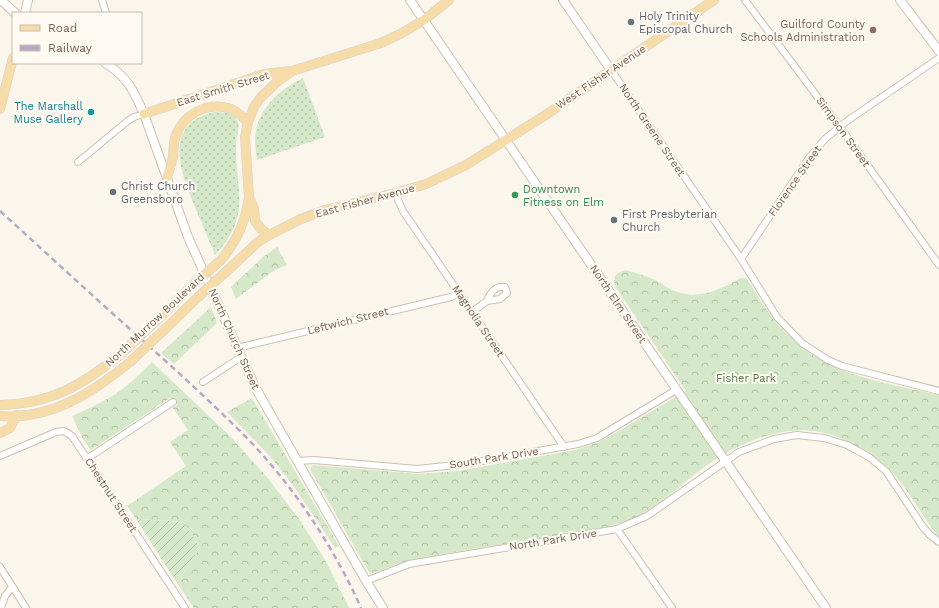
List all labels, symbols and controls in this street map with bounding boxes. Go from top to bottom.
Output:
place label: Holy Trinity Episcopal Church [639,10,733,36]
legend [12,12,142,64]
marker: Holy Trinity Episcopal Church [626,17,636,27]
place label: Guilford County Schools Administration [740,18,865,44]
text: Road [48,21,77,35]
marker: Guilford County Schools Administration [868,25,878,35]
text: Railway [48,41,93,55]
street label: West Fisher Avenue [554,42,648,112]
street label: East Smith Street [175,69,271,109]
street label: North Greene Street [616,81,688,179]
street label: Simpson Street [813,94,873,170]
place label: The Marshall Muse Gallery [14,100,84,126]
marker: The Marshall Muse Gallery [86,107,96,117]
street label: Florence Street [766,143,824,219]
place label: Christ Church Greensboro [121,180,195,206]
street label: East Fisher Avenue [314,181,416,221]
place label: Downtown Fitness on Elm [523,183,604,209]
marker: Christ Church Greensboro [108,187,118,197]
marker: Downtown Fitness on Elm [510,190,520,200]
place label: First Presbyterian Church [622,208,717,234]
marker: First Presbyterian Church [609,215,619,225]
street label: North Elm Street [587,262,649,346]
street label: North Murrow Boulevard [103,271,207,369]
street label: Magnolia Street [449,283,507,360]
street label: North Church Street [206,286,262,392]
street label: Leftwich Street [306,305,390,337]
park label: Fisher Park [716,372,776,385]
street label: South Park Drive [448,445,540,471]
street label: Chestnut Street [82,455,140,535]
street label: North Park Drive [508,527,598,553]

